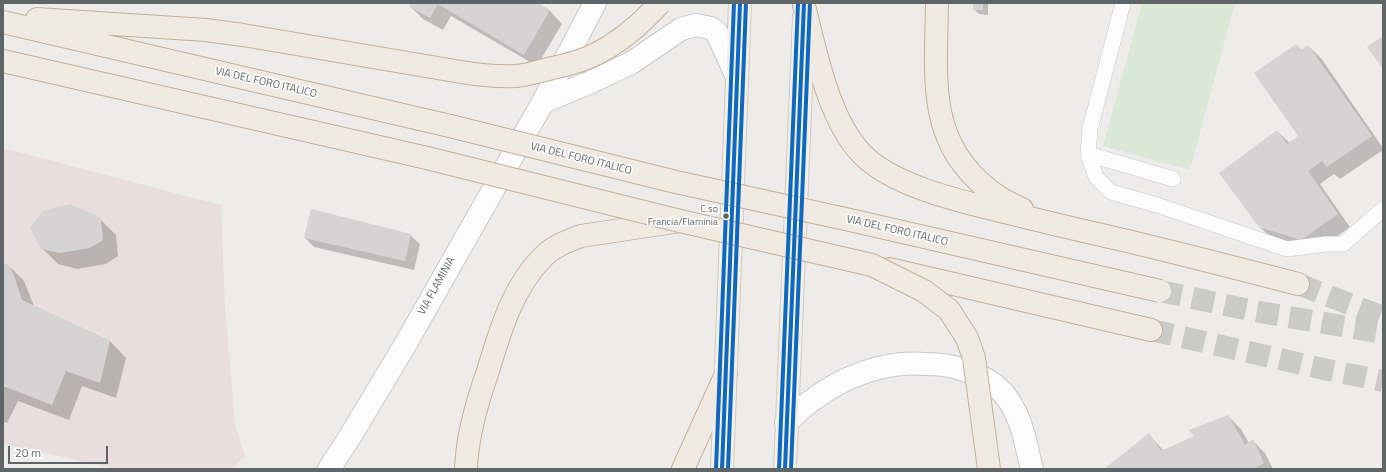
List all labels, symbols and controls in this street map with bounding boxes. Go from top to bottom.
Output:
street label: VIA DEL FORO ITALICO [214,65,318,101]
street label: VIA DEL FORO ITALICO [529,140,633,178]
place label: C.so Francia/Flaminia [648,204,718,228]
marker: C.so Francia/Flaminia [721,211,731,221]
street label: VIA DEL FORO ITALICO [845,213,949,249]
street label: VIA FLAMINIA [416,255,458,317]
scale bar [10,438,110,464]
text: 20 m [15,443,41,462]

